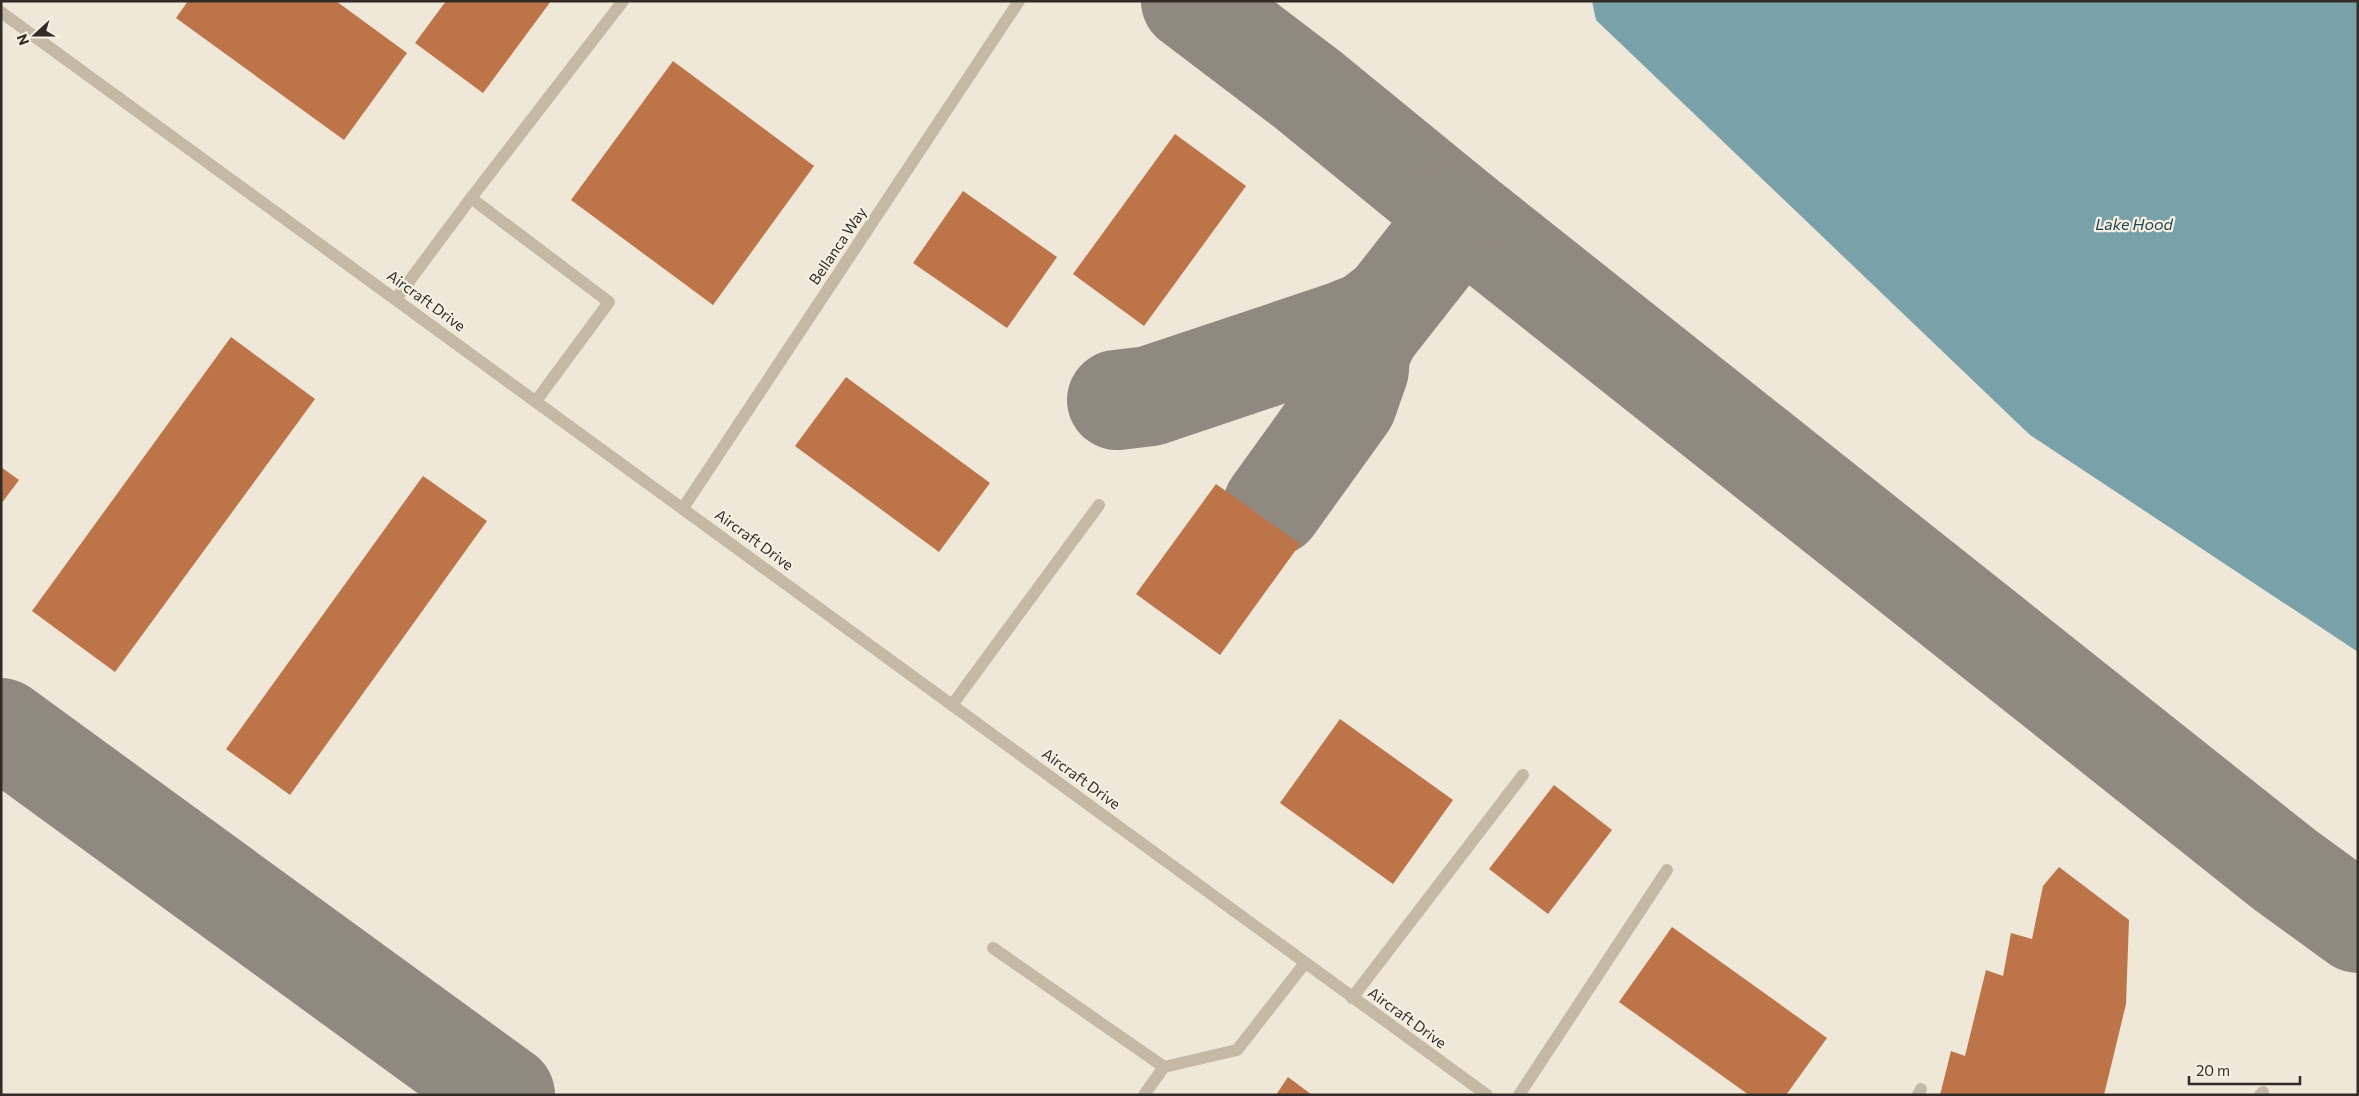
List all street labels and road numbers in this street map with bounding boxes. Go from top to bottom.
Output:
street label: Bellanca Way [805,203,870,288]
street label: Aircraft Drive [384,266,469,335]
street label: Aircraft Drive [712,505,797,574]
street label: Aircraft Drive [1039,744,1124,813]
street label: Aircraft Drive [1365,983,1450,1052]

